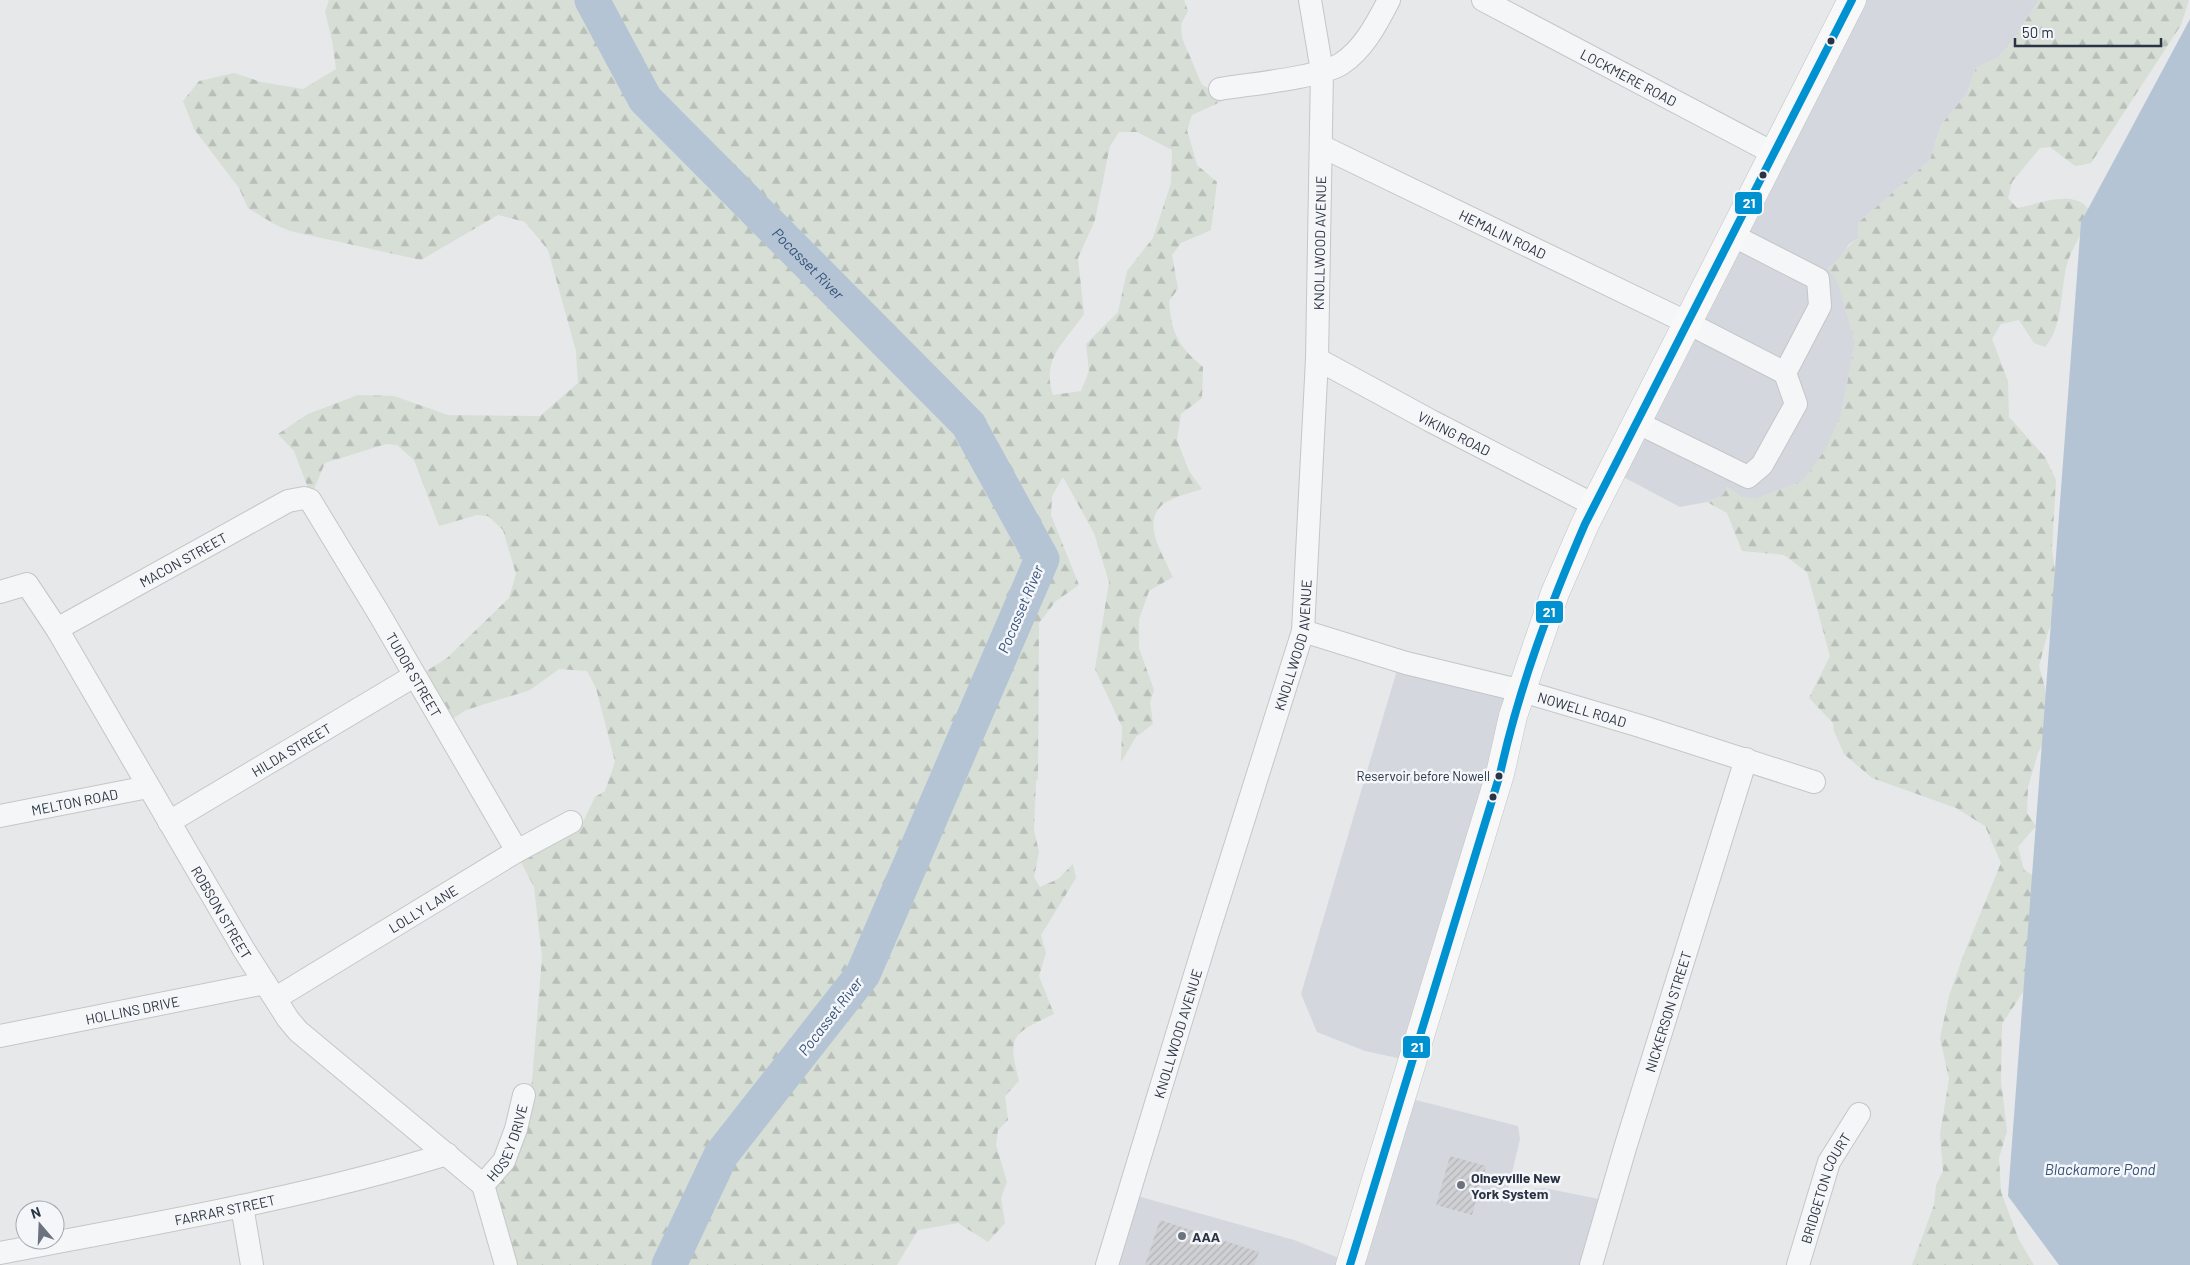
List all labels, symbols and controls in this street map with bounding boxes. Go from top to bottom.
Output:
scale bar [2015,15,2161,47]
text: 50 m [2022,23,2054,41]
unlabelled marker [1826,36,1836,46]
street label: LOCKMERE ROAD [1578,45,1680,109]
unlabelled marker [1758,170,1768,180]
street label: KNOLLWOOD AVENUE [1309,176,1329,310]
line badge: 21 [1734,191,1763,215]
text: 21 [1743,194,1755,211]
street label: HEMALIN ROAD [1457,206,1549,262]
water label: Pocasset River [769,224,848,303]
street label: VIKING ROAD [1415,407,1494,459]
street label: MACON STREET [136,528,230,590]
water label: Pocasset River [993,562,1047,656]
street label: KNOLLWOOD AVENUE [1270,579,1314,713]
line badge: 21 [1535,600,1564,624]
text: 21 [1543,603,1555,620]
street label: TUDOR STREET [383,629,446,720]
street label: NOWELL ROAD [1536,688,1629,730]
street label: HILDA STREET [248,719,334,780]
place label: Reservoir before Nowell [1356,768,1490,784]
marker: Reservoir before Nowell [1494,771,1504,781]
street label: MELTON ROAD [30,785,119,818]
unlabelled marker [1488,792,1498,802]
street label: ROBSON STREET [188,863,256,962]
street label: LOLLY LANE [385,881,460,936]
street label: NICKERSON STREET [1641,949,1694,1074]
street label: KNOLLWOOD AVENUE [1150,967,1205,1100]
water label: Pocasset River [794,973,866,1058]
street label: HOLLINS DRIVE [84,992,181,1027]
line badge: 21 [1402,1035,1431,1059]
text: 21 [1411,1038,1423,1055]
street label: HOSEY DRIVE [482,1102,530,1184]
street label: BRIDGETON COURT [1797,1129,1854,1245]
water label: Blackamore Pond [2045,1160,2155,1178]
place label: Olneyville New York System [1471,1169,1561,1202]
marker: Olneyville New York System [1455,1179,1467,1191]
street label: FARRAR STREET [173,1190,277,1228]
north arrow [15,1200,65,1250]
text: N [28,1203,43,1222]
place label: AAA [1192,1228,1221,1245]
marker: AAA [1176,1230,1188,1242]

